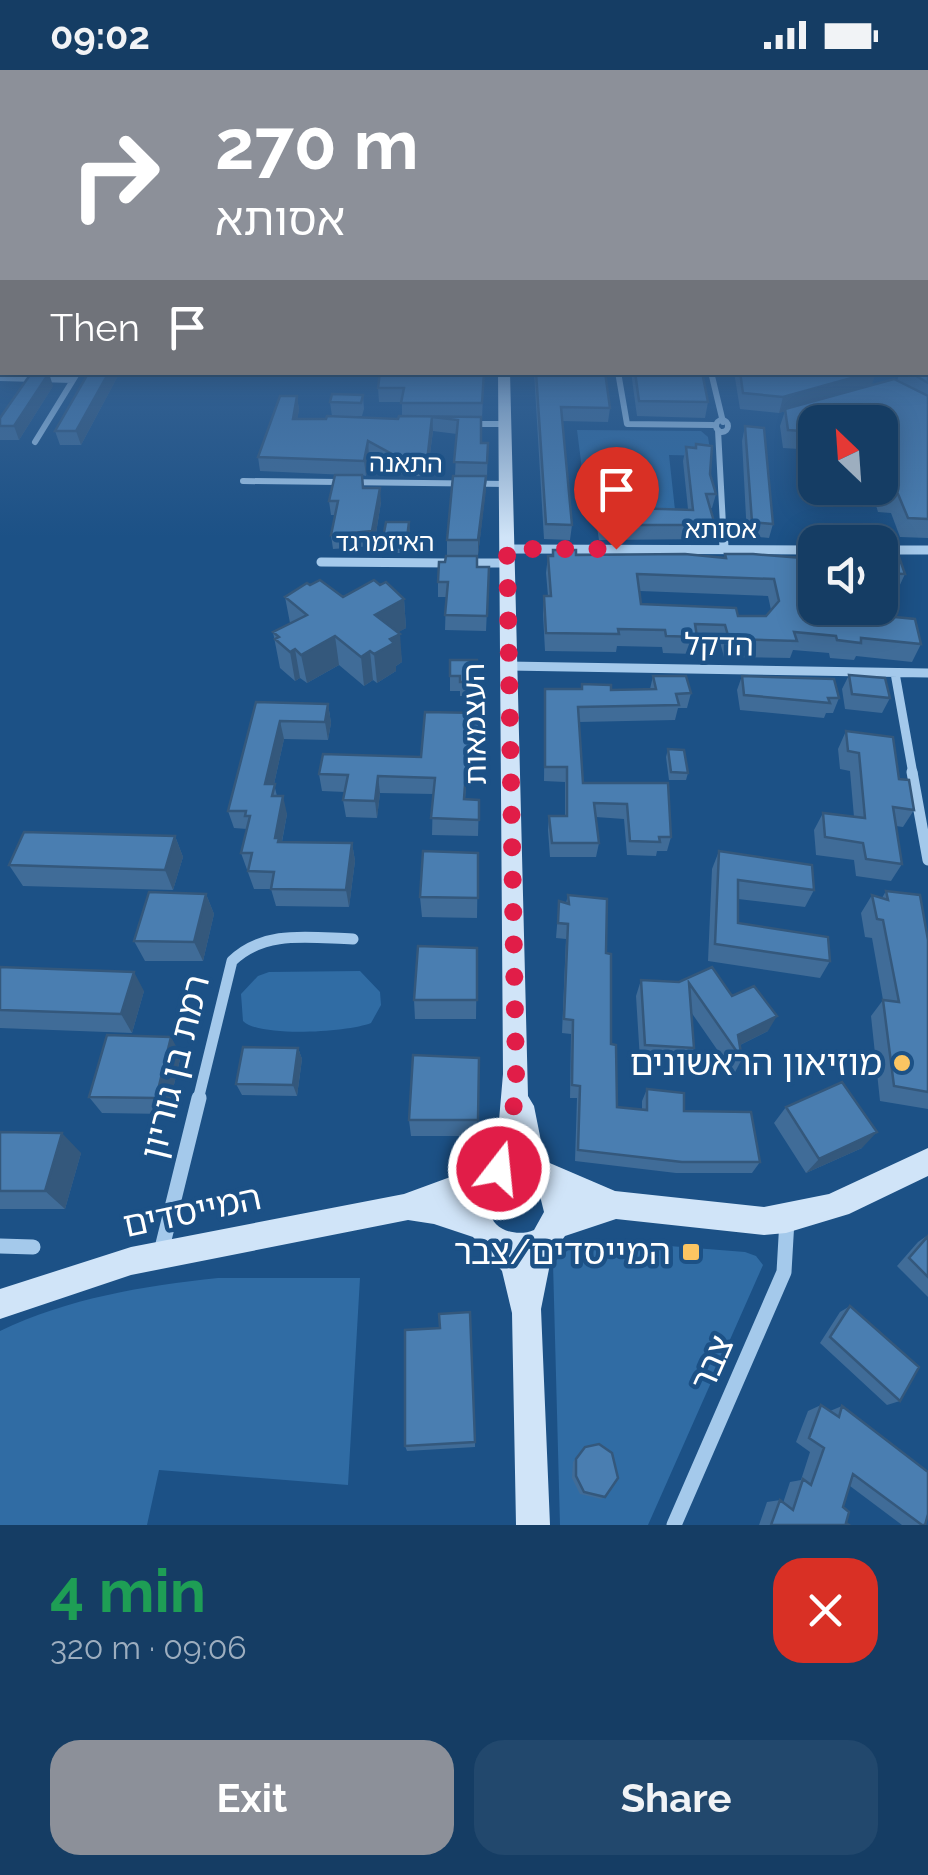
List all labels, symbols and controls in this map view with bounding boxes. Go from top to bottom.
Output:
text: 09:02 [50,13,150,58]
text: 270 m [215,103,419,185]
icon: right [50,110,180,240]
text: אסותא [215,193,345,246]
icon: arrive [160,300,215,355]
text: Then [50,305,140,350]
north arrow [798,405,898,505]
map controls [798,405,898,625]
street label: התאנה [369,447,443,479]
pin [574,447,659,550]
icon: arrive [589,462,644,517]
street label: אסותא [685,514,757,544]
button: sound [798,525,898,625]
street label: האיזמרגד [335,527,435,557]
street label: הדקל [684,626,754,663]
street label: העצמאות [456,663,493,785]
street label: רמת בן גוריון [132,971,217,1163]
place label: מוזיאון הראשונים [630,1042,882,1083]
marker: מוזיאון הראשונים [891,1052,913,1074]
position arrow [447,1117,551,1221]
street label: המייסדים [119,1176,265,1245]
place label: המייסדים/צבר [454,1231,671,1272]
marker: המייסדים/צבר [680,1241,702,1263]
street label: צבר [681,1329,742,1397]
text: 4 min [50,1556,206,1626]
button: close [773,1558,878,1663]
text: 320 m · 09:06 [50,1629,247,1666]
button: Exit [50,1740,454,1855]
button: Share [474,1740,878,1855]

